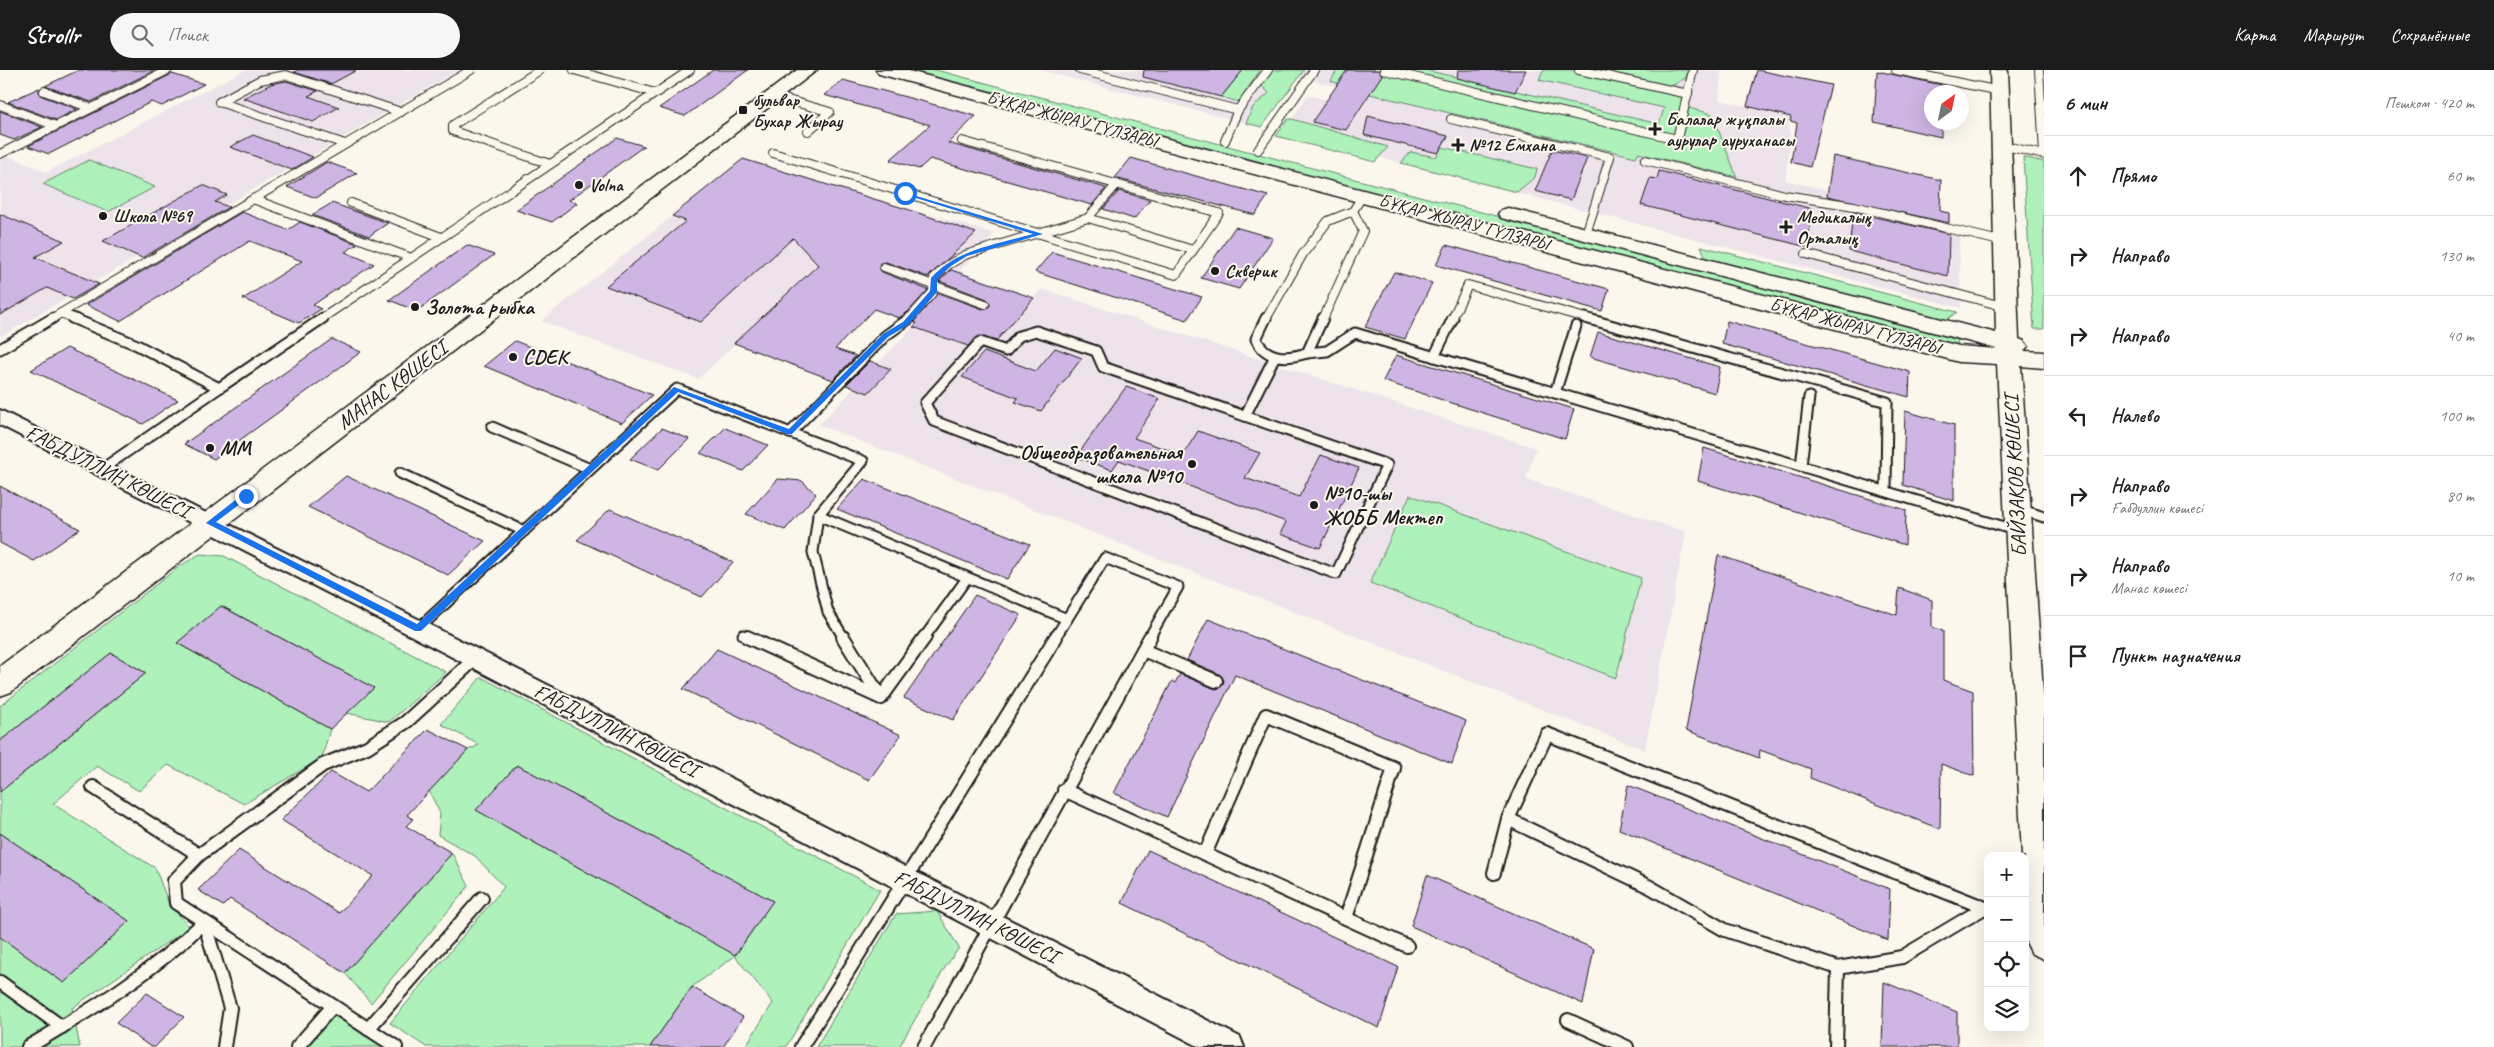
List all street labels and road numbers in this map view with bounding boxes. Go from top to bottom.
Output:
street label: БҰҚАР ЖЫРАУ ГҮЛЗАРЫ [985,86,1162,153]
street label: БҰҚАР ЖЫРАУ ГҮЛЗАРЫ [1377,189,1554,256]
street label: БҰҚАР ЖЫРАУ ГҮЛЗАРЫ [1768,293,1945,360]
street label: МАНАС КӨШЕСІ [332,332,456,435]
street label: БАЙЗАҚОВ КӨШЕСІ [1998,390,2032,557]
street label: ҒАБДУЛЛИН КӨШЕСІ [21,418,199,526]
street label: ҒАБДУЛЛИН КӨШЕСІ [529,677,707,785]
street label: ҒАБДУЛЛИН КӨШЕСІ [889,863,1067,971]

